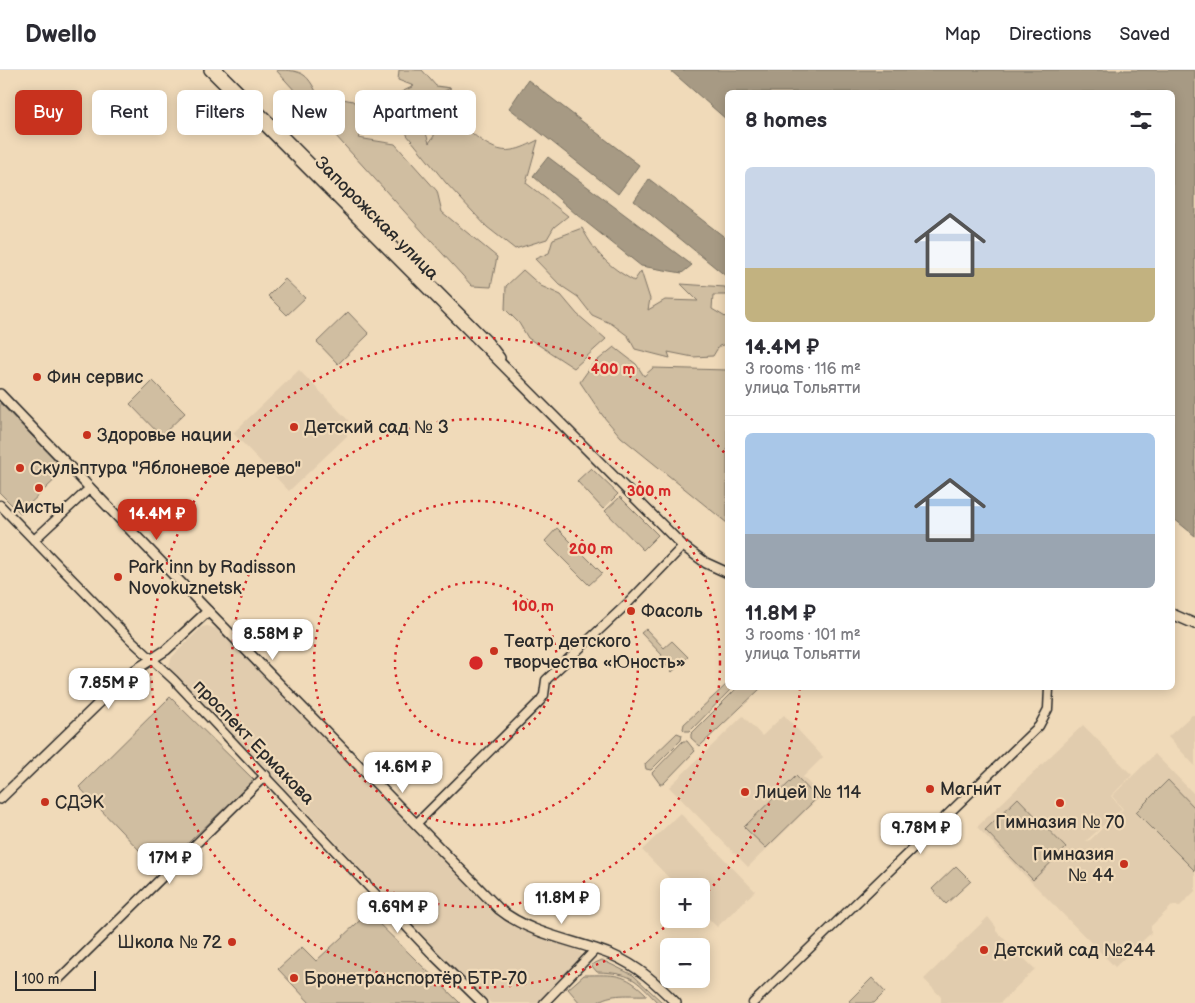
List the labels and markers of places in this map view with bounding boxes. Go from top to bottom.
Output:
place label: Фин сервис [47,367,143,388]
marker: Фин сервис [31,371,43,383]
place label: Детский сад № 3 [304,417,449,438]
marker: Детский сад № 3 [288,421,300,433]
place label: Здоровье нации [97,425,232,446]
marker: Здоровье нации [81,429,93,441]
place label: Скульптура "Яблоневое дерево" [30,458,301,479]
marker: Скульптура "Яблоневое дерево" [14,462,26,474]
marker: Аисты [33,482,45,494]
place label: Аисты [12,497,65,518]
pin: 14.4M ₽ [111,498,203,541]
place label: Park inn by Radisson Novokuznetsk [128,557,296,599]
marker: Park inn by Radisson Novokuznetsk [112,571,124,583]
place label: Фасоль [641,601,703,622]
marker: Фасоль [625,605,637,617]
pin: 8.58M ₽ [227,618,319,661]
place label: Театр детского творчества «Юность» [504,631,686,673]
marker: Театр детского творчества «Юность» [488,645,500,657]
centre of rings [467,654,485,672]
pin: 7.85M ₽ [63,668,155,710]
pin: 14.6M ₽ [357,752,449,794]
place label: Магнит [940,779,1002,800]
place label: Лицей № 114 [754,782,861,803]
marker: Магнит [924,783,936,795]
marker: Лицей № 114 [739,786,751,798]
place label: СДЭК [55,792,104,813]
marker: СДЭК [39,796,51,808]
marker: Гимназия № 70 [1054,797,1066,809]
pin: 9.78M ₽ [875,812,967,855]
place label: Гимназия № 70 [995,812,1125,833]
pin: 17M ₽ [135,842,205,885]
place label: Гимназия № 44 [1033,844,1114,886]
marker: Гимназия № 44 [1118,858,1130,870]
pin: 11.8M ₽ [516,882,608,925]
pin: 9.69M ₽ [352,892,444,934]
place label: Школа № 72 [117,932,222,953]
marker: Школа № 72 [226,936,238,948]
place label: Детский сад №244 [994,940,1155,961]
marker: Детский сад №244 [978,944,990,956]
place label: Бронетранспортёр БТР-70 [304,968,527,989]
marker: Бронетранспортёр БТР-70 [288,972,300,984]

